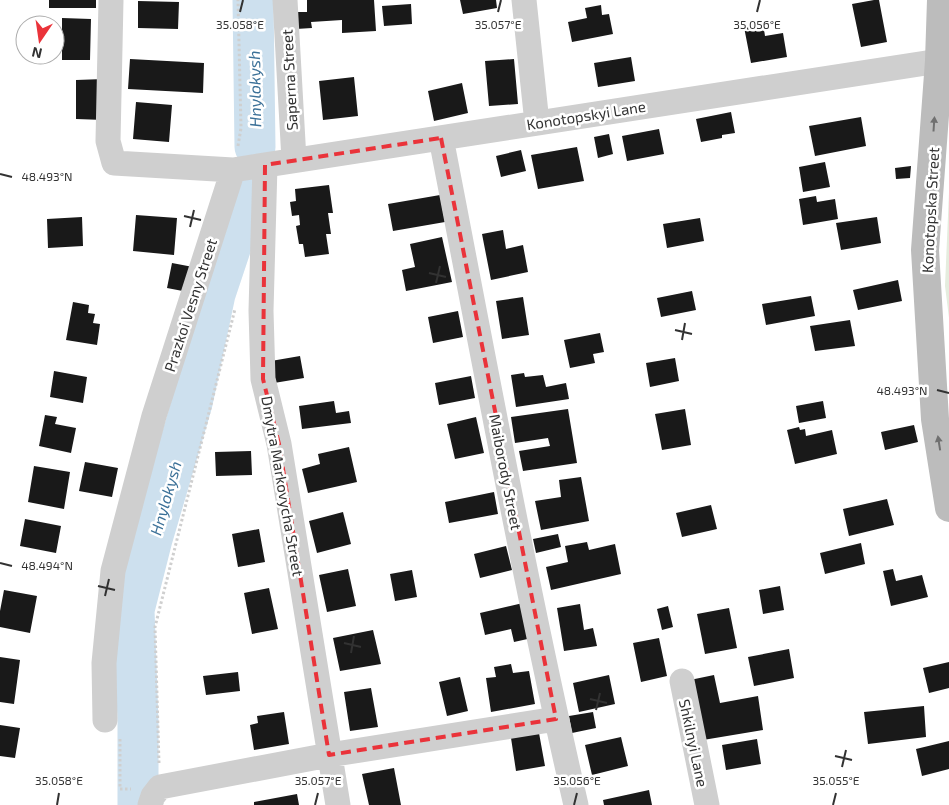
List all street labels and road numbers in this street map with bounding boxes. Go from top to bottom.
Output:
street label: Saperna Street [277,29,301,131]
street label: Konotopskyi Lane [525,97,647,133]
street label: Konotopska Street [918,146,942,273]
street label: Prazkoi Vesny Street [160,236,220,374]
street label: Dmytra Markovycha Street [258,394,308,578]
street label: Maiborody Street [486,412,526,532]
street label: Shkilnyi Lane [676,697,712,789]

